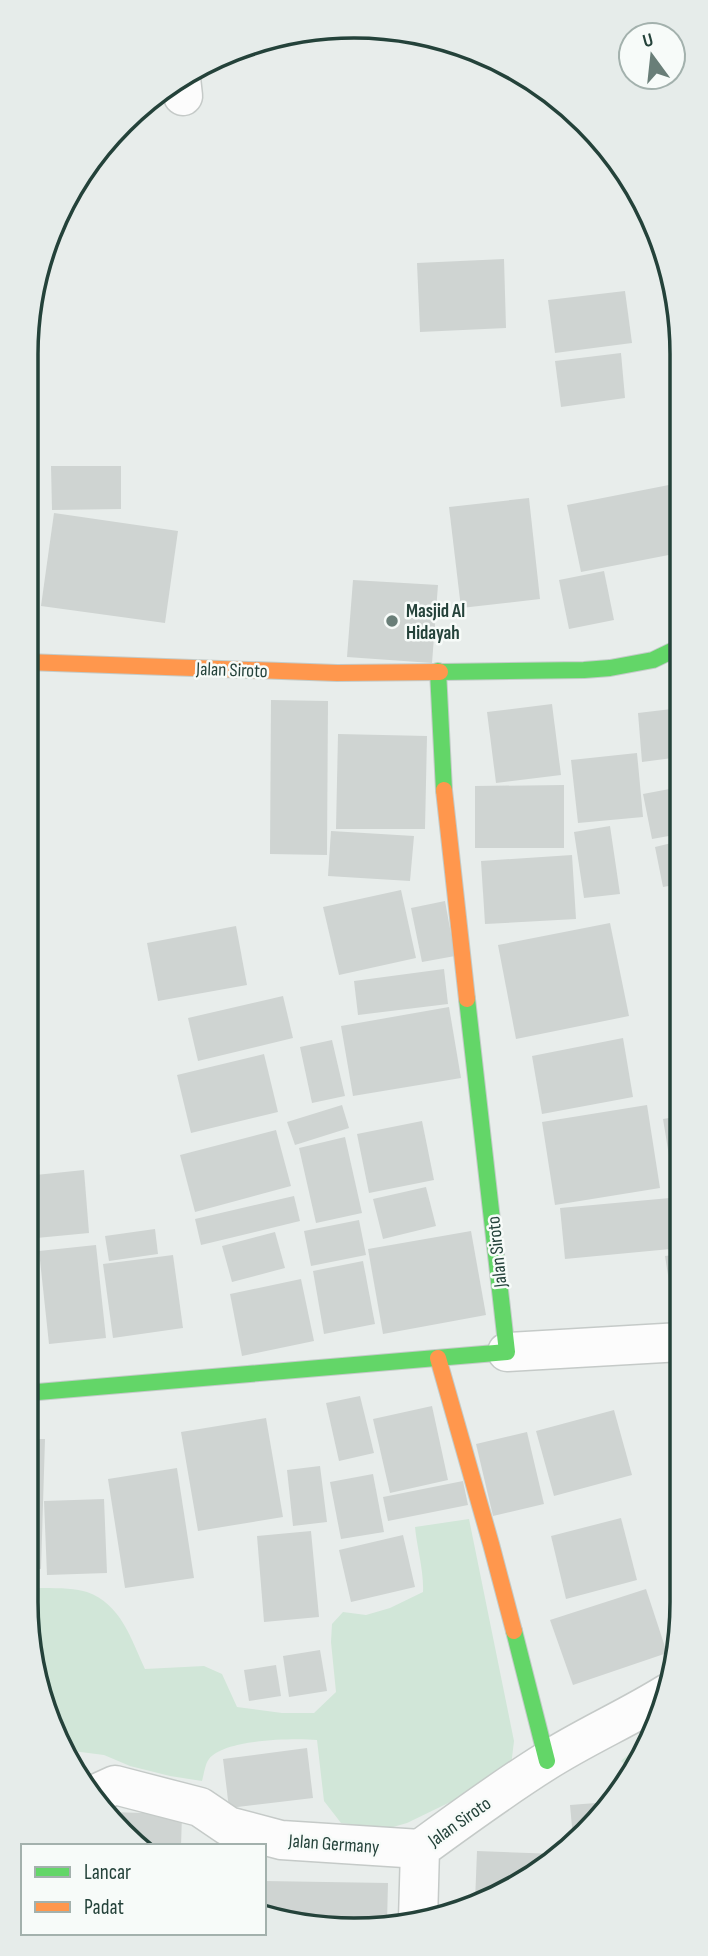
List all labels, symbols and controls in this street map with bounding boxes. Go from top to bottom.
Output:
north arrow [617,21,687,91]
text: U [640,29,656,53]
place label: Masjid Al Hidayah [406,600,465,645]
marker: Masjid Al Hidayah [384,613,400,629]
street label: Jalan Siroto [195,658,268,683]
street label: Jalan Siroto [482,1215,513,1290]
street label: Jalan Siroto [423,1792,496,1853]
street label: Jalan Germany [287,1830,381,1859]
legend [21,1844,266,1935]
text: Lancar [84,1860,131,1885]
text: Padat [84,1895,124,1920]

